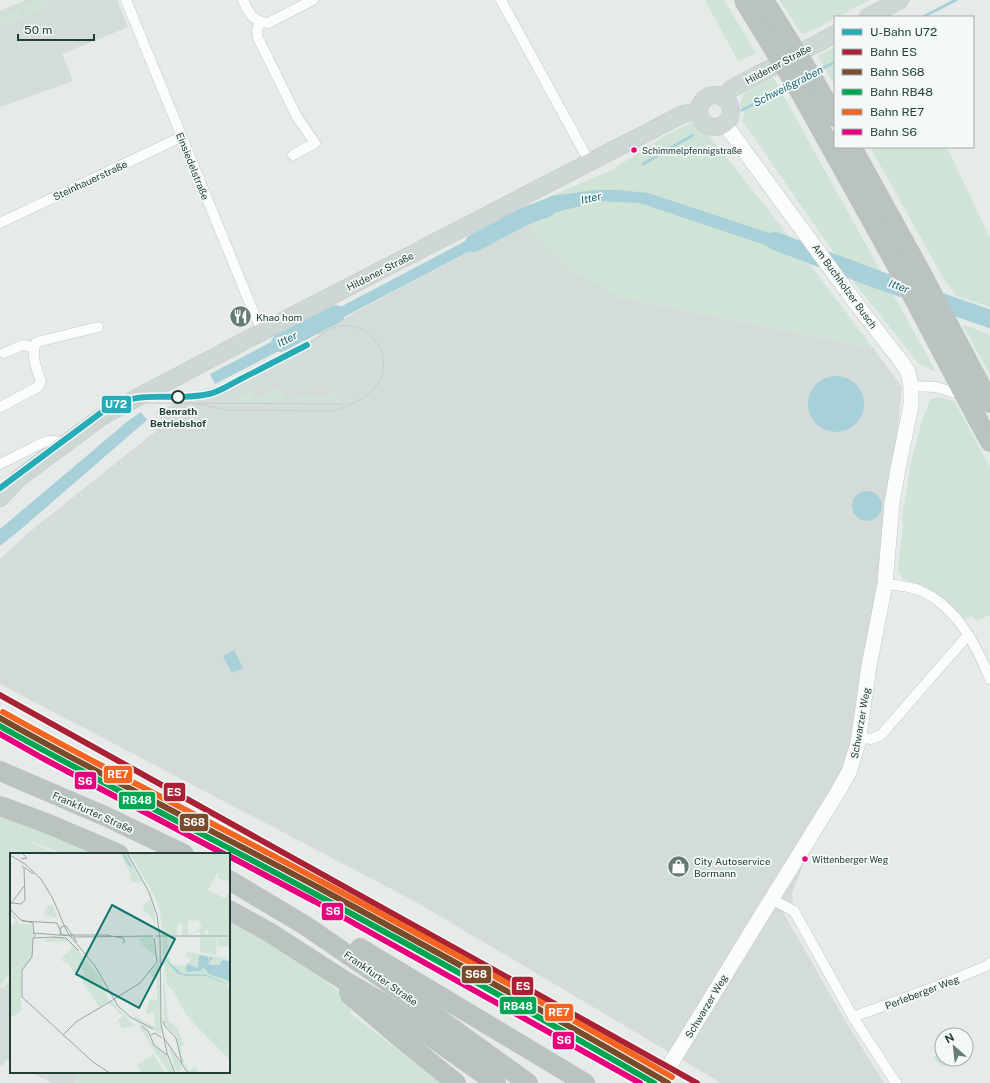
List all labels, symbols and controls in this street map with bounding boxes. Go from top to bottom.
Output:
scale bar [18,16,94,42]
legend [834,16,974,148]
text: 50 m [24,23,52,37]
text: U-Bahn U72 [870,25,937,39]
street label: Hildener Straße [743,41,814,87]
text: Bahn ES [870,45,917,59]
water label: Schweißgraben [751,63,825,109]
text: Bahn S68 [870,65,925,79]
text: Bahn RB48 [870,85,933,99]
text: Bahn RE7 [870,105,924,119]
text: Bahn S6 [870,125,917,139]
street label: Einsiedelstraße [174,131,212,202]
marker: Schimmelpfennigstraße [629,145,639,155]
place label: Schimmelpfennigstraße [642,145,742,156]
street label: Steinhauerstraße [51,157,129,202]
water label: Itter [580,190,603,206]
street label: Am Buchholzer Busch [810,241,880,331]
street label: Hildener Straße [344,249,416,293]
water label: Itter [887,277,912,295]
restaurant icon: Khao hom [228,304,254,330]
place label: Khao hom [256,311,302,323]
water label: Itter [275,329,300,349]
marker: Benrath Betriebshof [171,390,185,404]
line badge: U72 [101,395,132,414]
text: U72 [105,398,127,410]
place label: Benrath Betriebshof [150,405,206,429]
street label: Schwarzer Weg [848,686,872,760]
line badge: RE7 [103,765,133,784]
text: RE7 [107,768,129,780]
line badge: S6 [74,771,97,790]
text: S6 [78,775,92,787]
line badge: ES [163,782,186,802]
text: ES [167,786,182,798]
street label: Frankfurter Straße [51,789,136,835]
line badge: RB48 [118,791,156,810]
text: RB48 [122,794,152,806]
line badge: S68 [179,813,209,832]
text: S68 [183,816,205,828]
inset map [10,853,230,1073]
shop icon: City Autoservice Bormann [666,854,692,880]
marker: Wittenberger Weg [800,854,810,864]
place label: Wittenberger Weg [812,854,889,865]
place label: City Autoservice Bormann [694,855,771,879]
line badge: S6 [321,902,344,921]
text: S6 [326,905,340,917]
street label: Frankfurter Straße [342,948,420,1008]
line badge: S68 [461,965,492,984]
text: S68 [465,968,487,980]
street label: Schwarzer Weg [682,972,730,1040]
street label: Perleberger Weg [883,972,961,1012]
line badge: ES [511,976,534,996]
text: ES [516,980,531,992]
line badge: RB48 [499,996,537,1015]
text: RB48 [503,1000,533,1012]
line badge: RE7 [544,1003,574,1022]
text: RE7 [548,1006,570,1018]
north arrow [934,1027,974,1067]
line badge: S6 [552,1031,575,1050]
text: N [943,1031,956,1045]
text: S6 [557,1034,571,1046]

